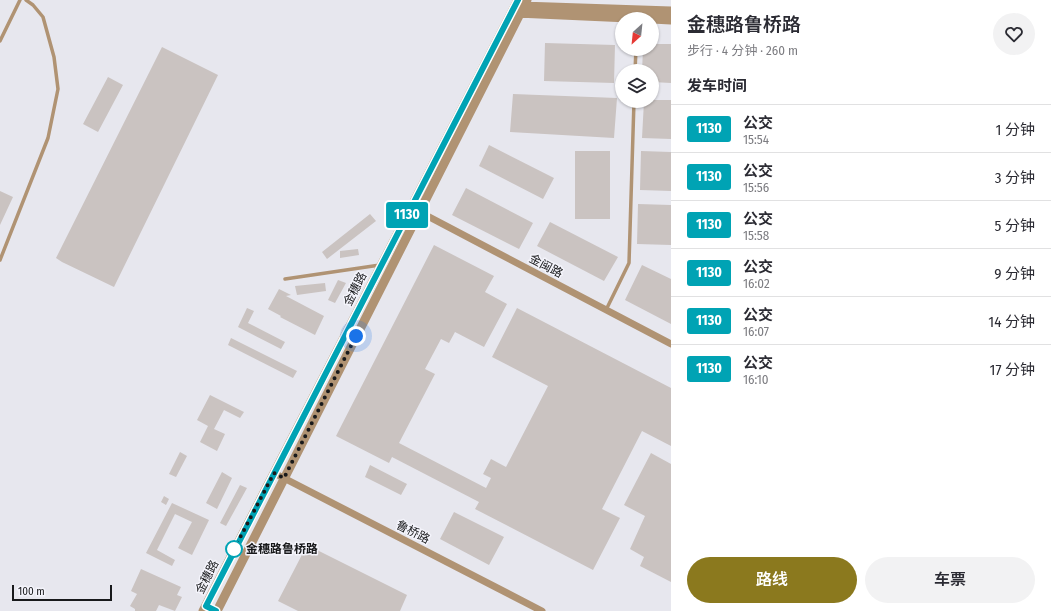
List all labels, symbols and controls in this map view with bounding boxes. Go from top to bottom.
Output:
north arrow [615,12,659,56]
map controls [615,12,659,108]
text: 金穗路鲁桥路 [687,13,801,36]
button: heart [993,13,1035,55]
text: 步行 · 4 分钟 · 260 m [687,43,798,58]
button: layers [615,64,659,108]
text: 发车时间 [687,77,747,95]
text: 公交 [743,114,773,132]
text: 1130 [696,120,722,137]
text: 1 分钟 [996,121,1035,139]
text: 15:54 [743,132,769,147]
text: 公交 [743,162,773,180]
text: 1130 [696,168,722,185]
text: 3 分钟 [995,169,1035,187]
text: 15:56 [743,180,769,195]
line badge: 1130 [379,202,435,228]
text: 1130 [394,206,420,223]
text: 公交 [743,210,773,228]
text: 1130 [696,216,722,233]
text: 5 分钟 [995,217,1035,235]
text: 15:58 [743,228,769,243]
street label: 金闽路 [527,251,565,281]
text: 公交 [743,258,773,276]
text: 1130 [696,264,722,281]
text: 9 分钟 [994,265,1035,283]
street label: 金穗路 [341,270,369,308]
text: 16:02 [743,276,770,291]
text: 公交 [743,306,773,324]
text: 1130 [696,312,722,329]
text: 14 分钟 [988,313,1035,331]
text: 16:07 [743,324,769,339]
your location [346,326,366,346]
text: 公交 [743,354,773,372]
text: 1130 [696,360,722,377]
text: 17 分钟 [990,361,1035,379]
text: 16:10 [743,372,769,387]
street label: 鲁桥路 [394,518,432,546]
marker: 金穗路鲁桥路 [225,540,243,558]
place label: 金穗路鲁桥路 [246,542,318,556]
button: 路线 [687,557,857,603]
button: 车票 [865,557,1035,603]
street label: 金穗路 [193,558,221,596]
scale bar [12,583,112,602]
text: 100 m [18,585,45,598]

